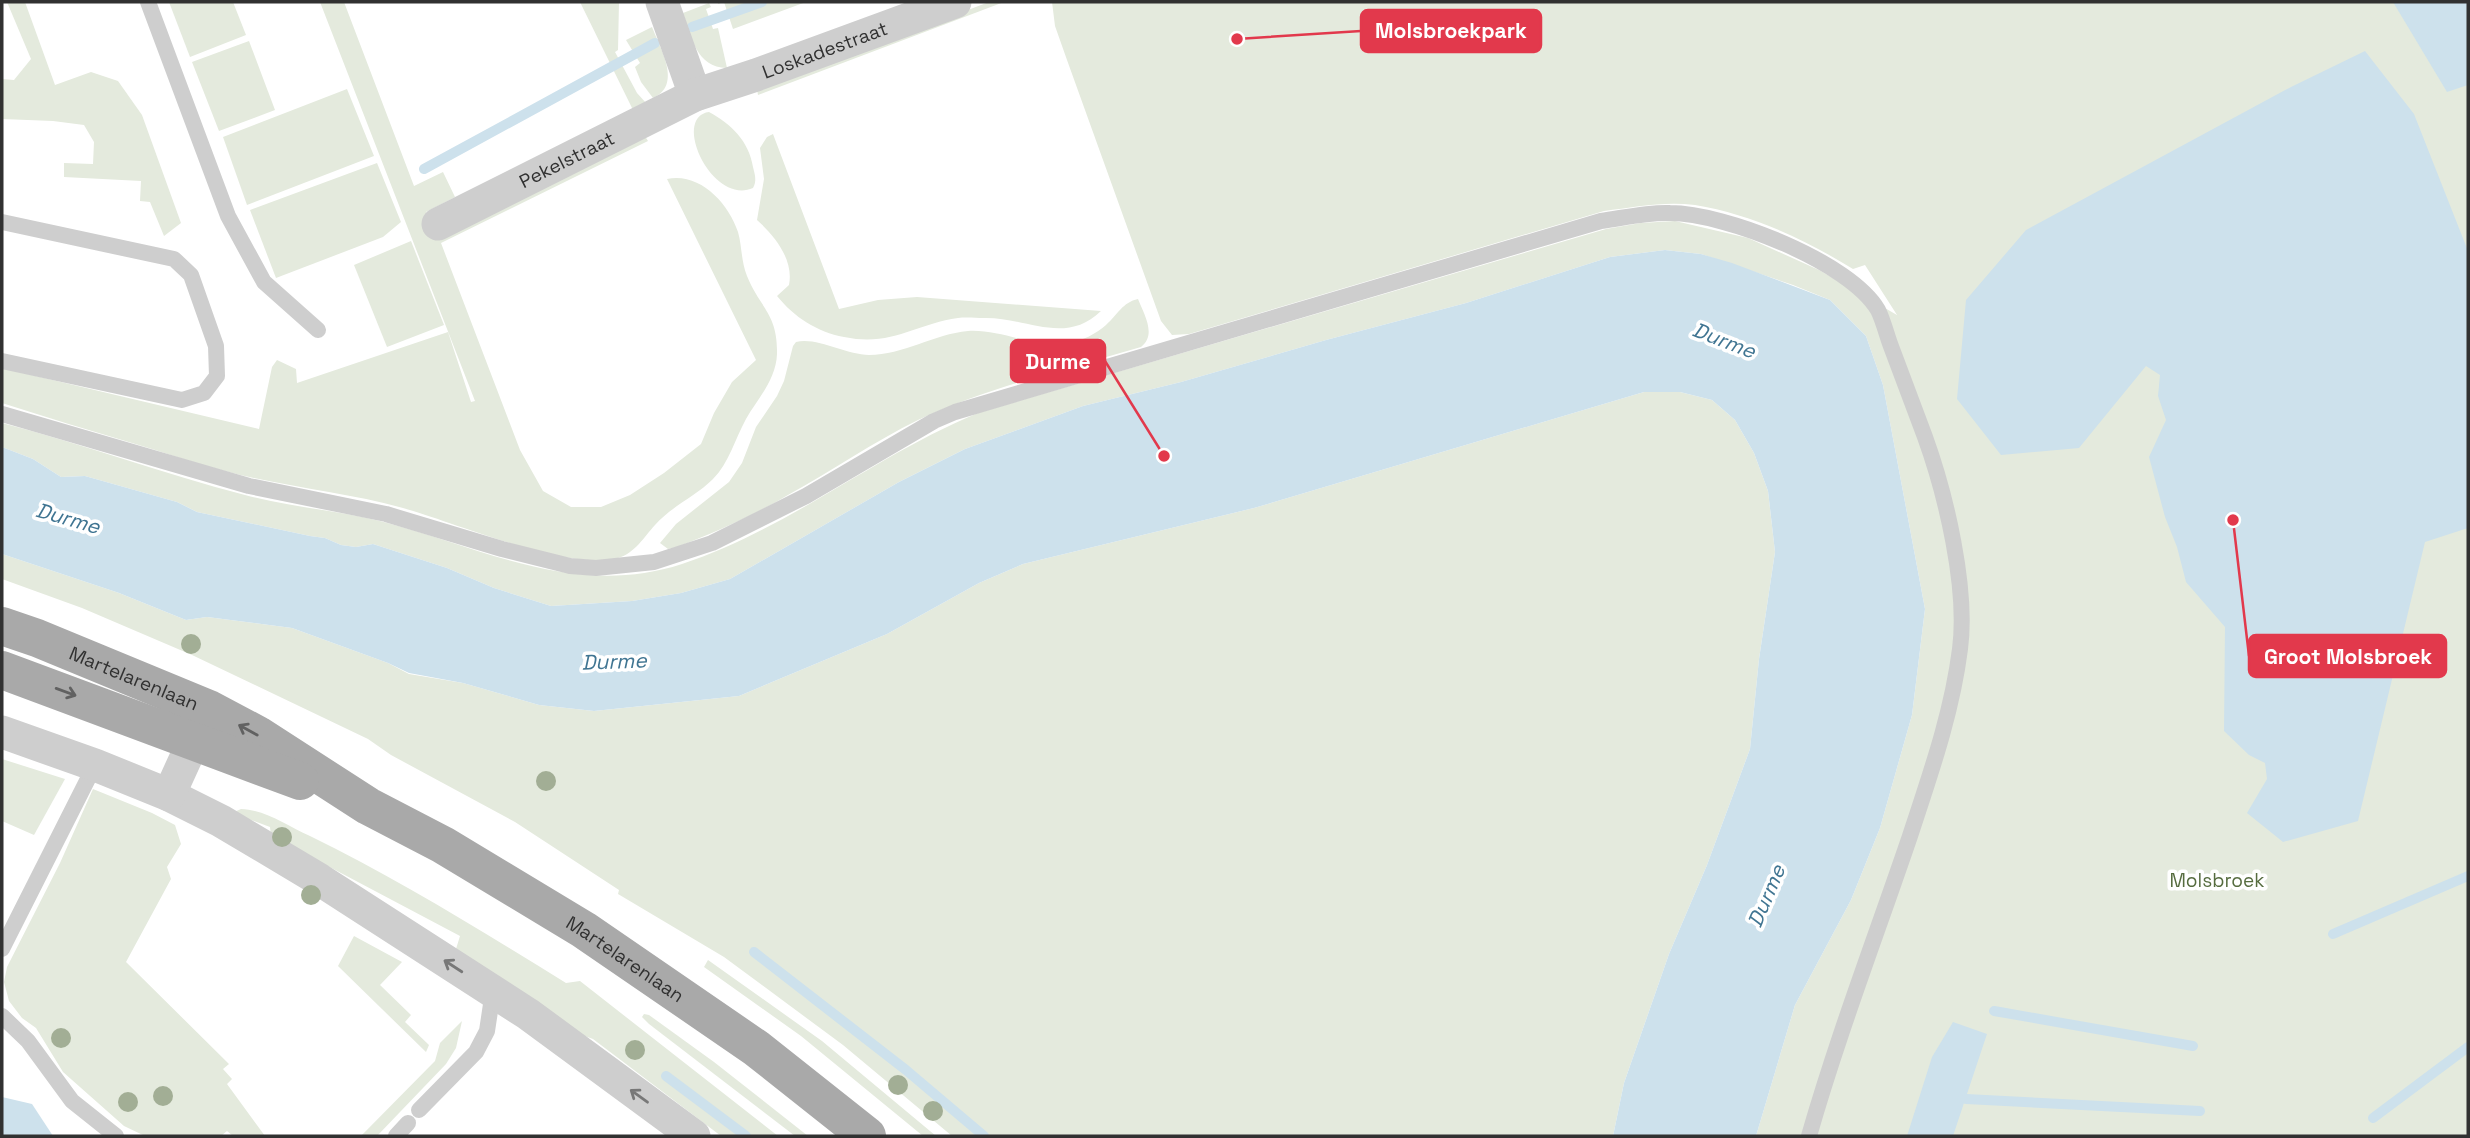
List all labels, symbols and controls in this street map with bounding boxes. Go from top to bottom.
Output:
callout: Molsbroekpark [1361,10,1541,52]
street label: Loskadestraat [759,15,891,84]
text: Molsbroekpark [1375,17,1527,44]
street label: Pekelstraat [515,125,619,194]
water label: Durme [1689,316,1761,365]
callout: Durme [1011,340,1105,382]
text: Durme [1025,348,1091,375]
water label: Durme [33,496,105,540]
callout: Groot Molsbroek [2249,635,2446,677]
street label: Martelarenlaan [66,640,202,716]
text: Groot Molsbroek [2264,643,2432,670]
water label: Durme [581,646,649,676]
one-way arrow [55,687,77,700]
one-way arrow [238,723,259,736]
water label: Durme [1741,859,1792,931]
park label: Molsbroek [2169,868,2265,893]
street label: Martelarenlaan [562,910,689,1008]
one-way arrow [444,958,463,973]
one-way arrow [630,1089,649,1103]

